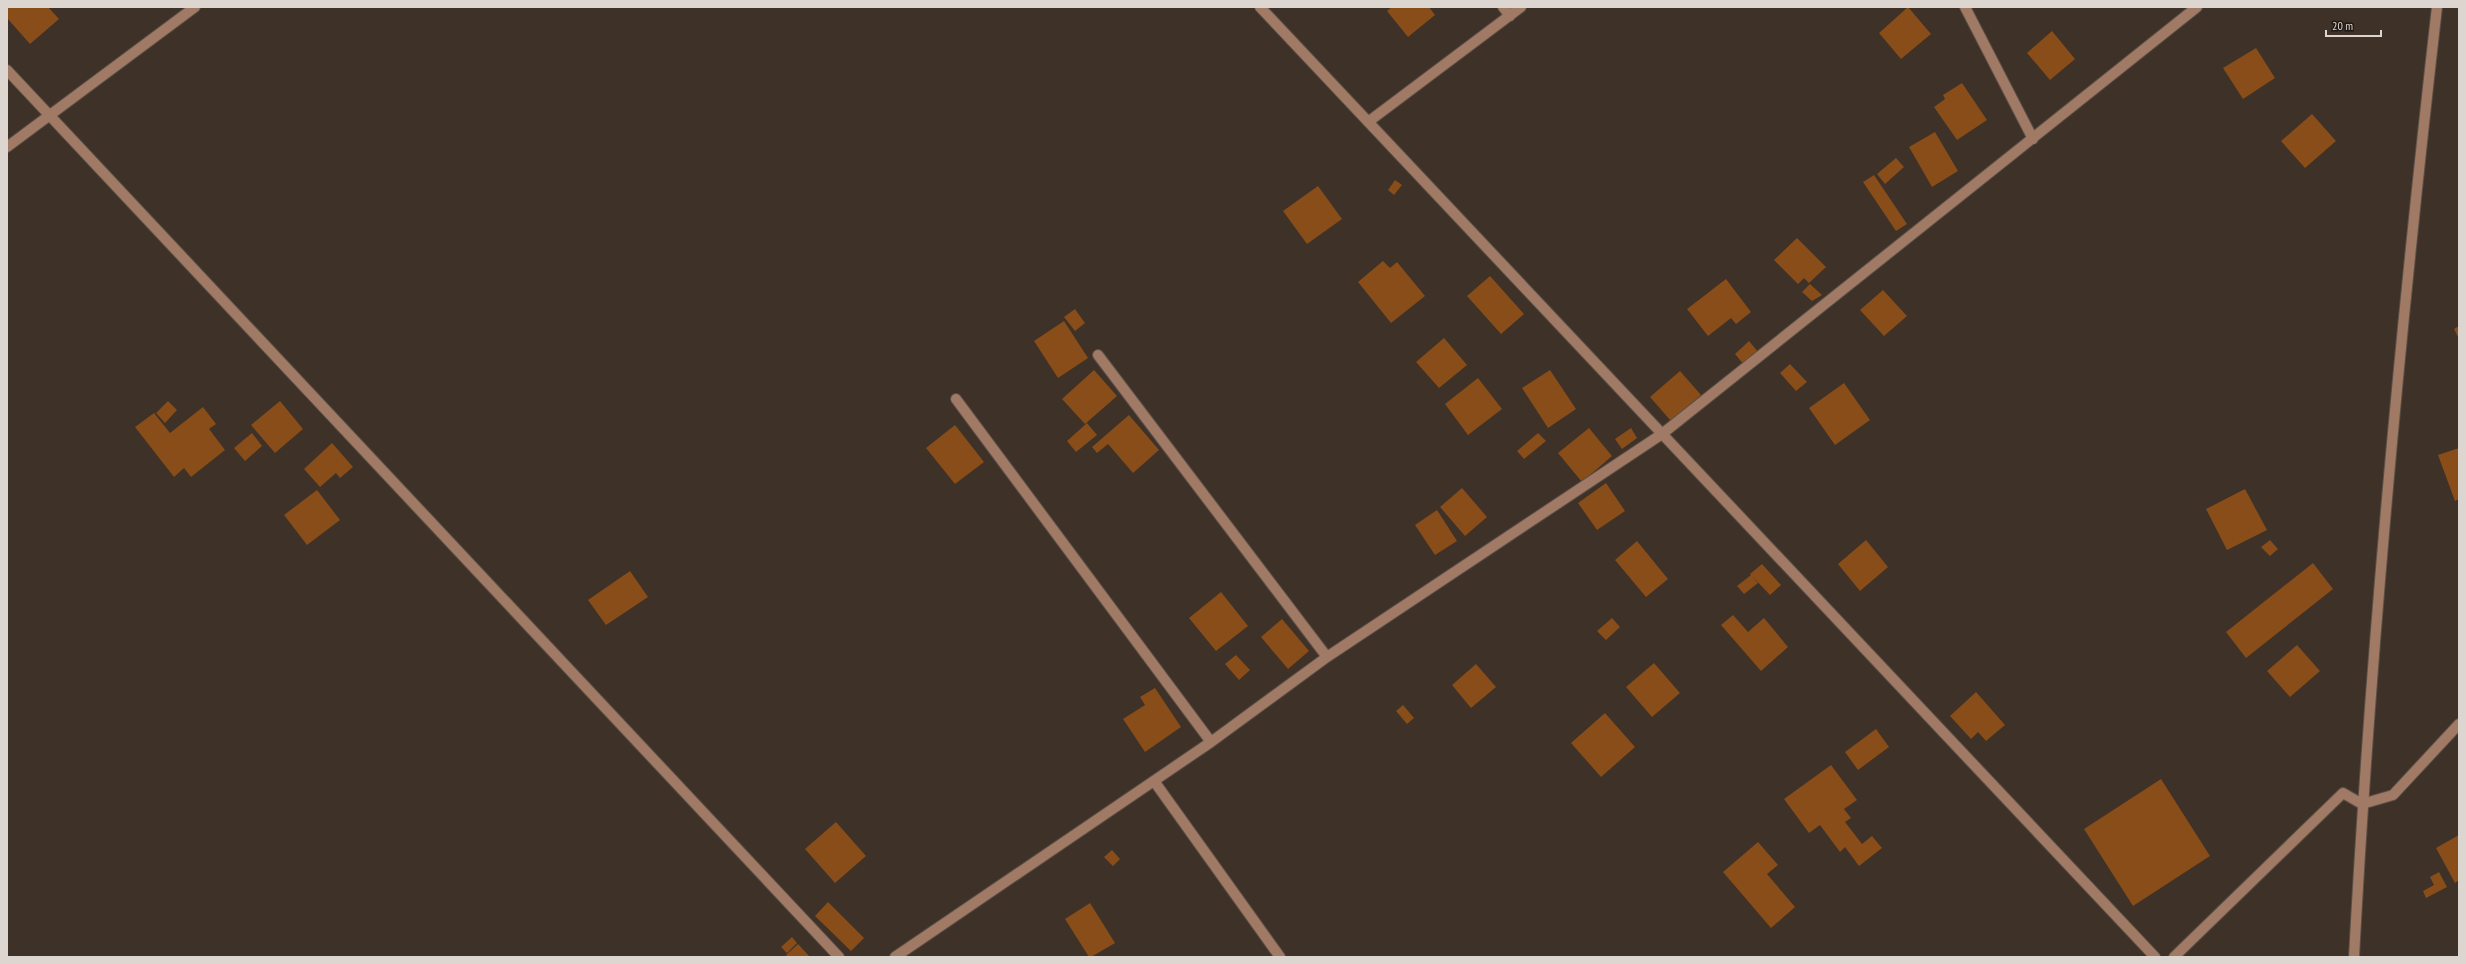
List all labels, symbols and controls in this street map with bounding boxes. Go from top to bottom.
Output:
scale bar [2326,12,2381,38]
text: 20 m [2332,18,2353,33]

